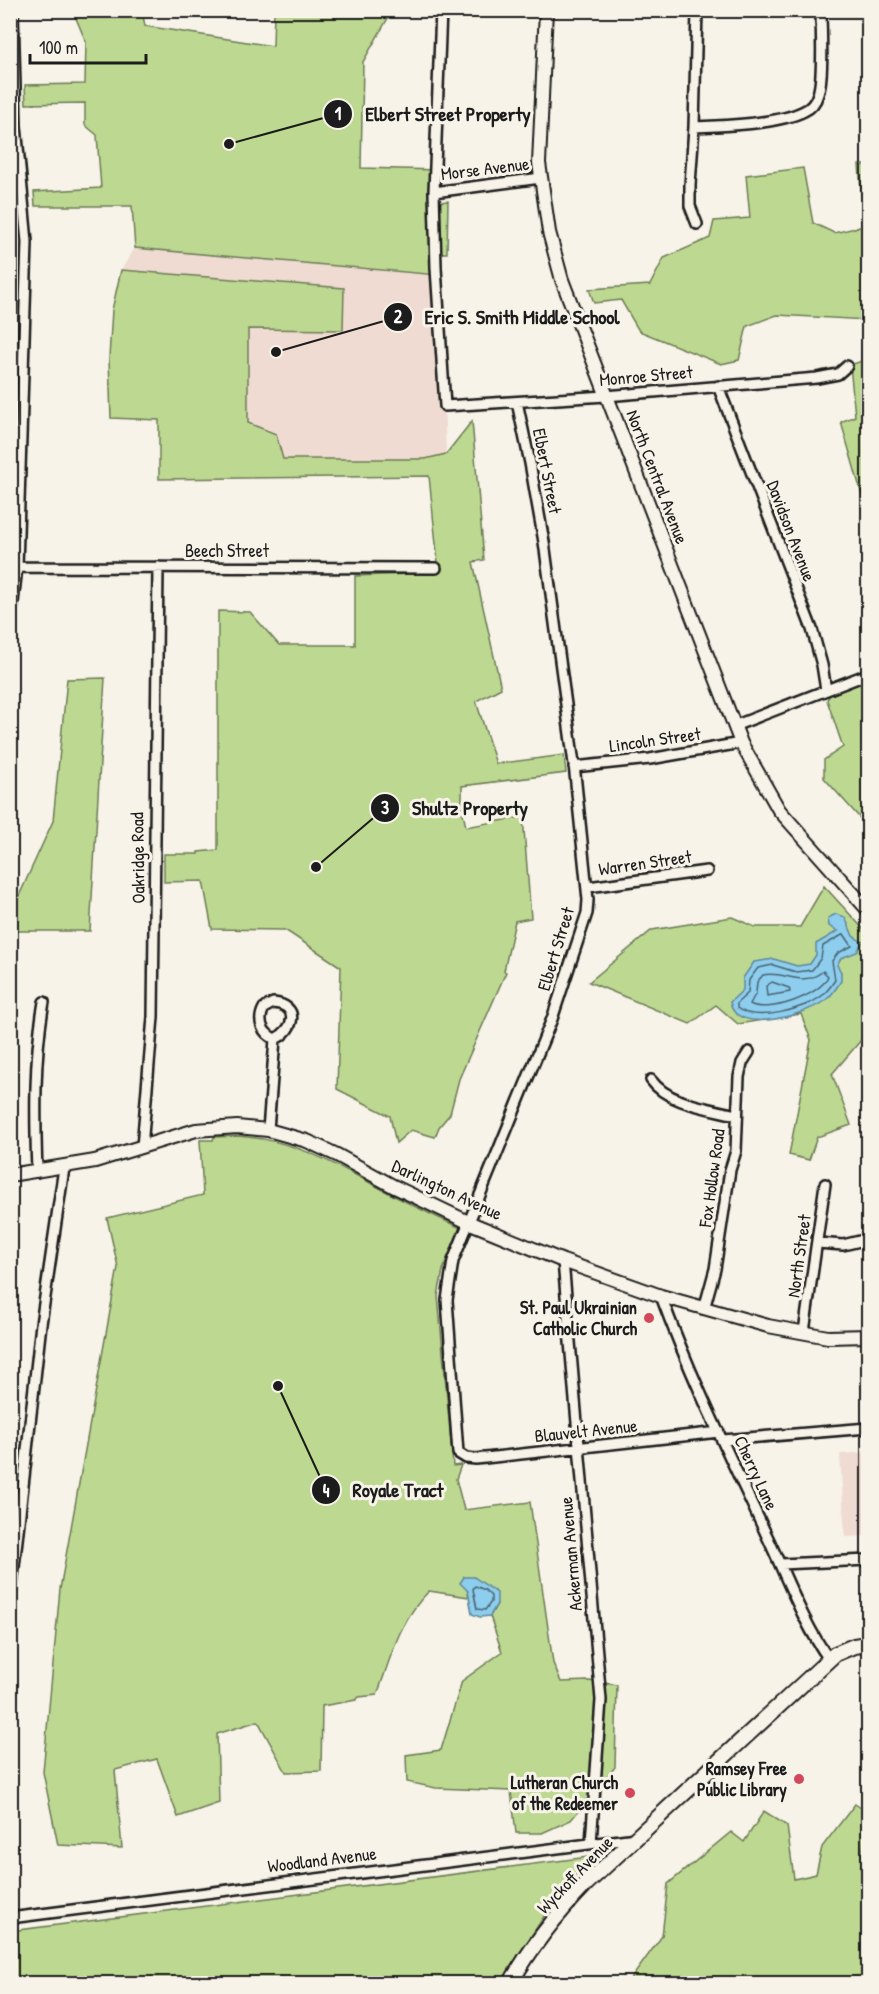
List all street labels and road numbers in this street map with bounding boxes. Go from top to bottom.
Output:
street label: Morse Avenue [439,151,531,186]
street label: Monroe Street [598,359,694,392]
street label: North Central Avenue [620,406,695,547]
street label: Elbert Street [527,426,568,517]
street label: Davidson Avenue [761,477,822,585]
street label: Beech Street [185,538,270,563]
street label: Lincoln Street [608,721,703,758]
street label: Oakridge Road [124,812,151,904]
street label: Warren Street [597,844,694,881]
street label: Elbert Street [531,903,580,994]
street label: Fox Hollow Road [692,1127,731,1230]
street label: Darlington Avenue [388,1153,506,1226]
street label: North Street [780,1212,817,1299]
street label: Blauvelt Avenue [533,1413,639,1448]
street label: Cherry Lane [728,1432,785,1514]
street label: Ackerman Avenue [553,1496,588,1612]
street label: Wyckoff Avenue [531,1830,618,1919]
street label: Woodland Avenue [266,1840,378,1879]

